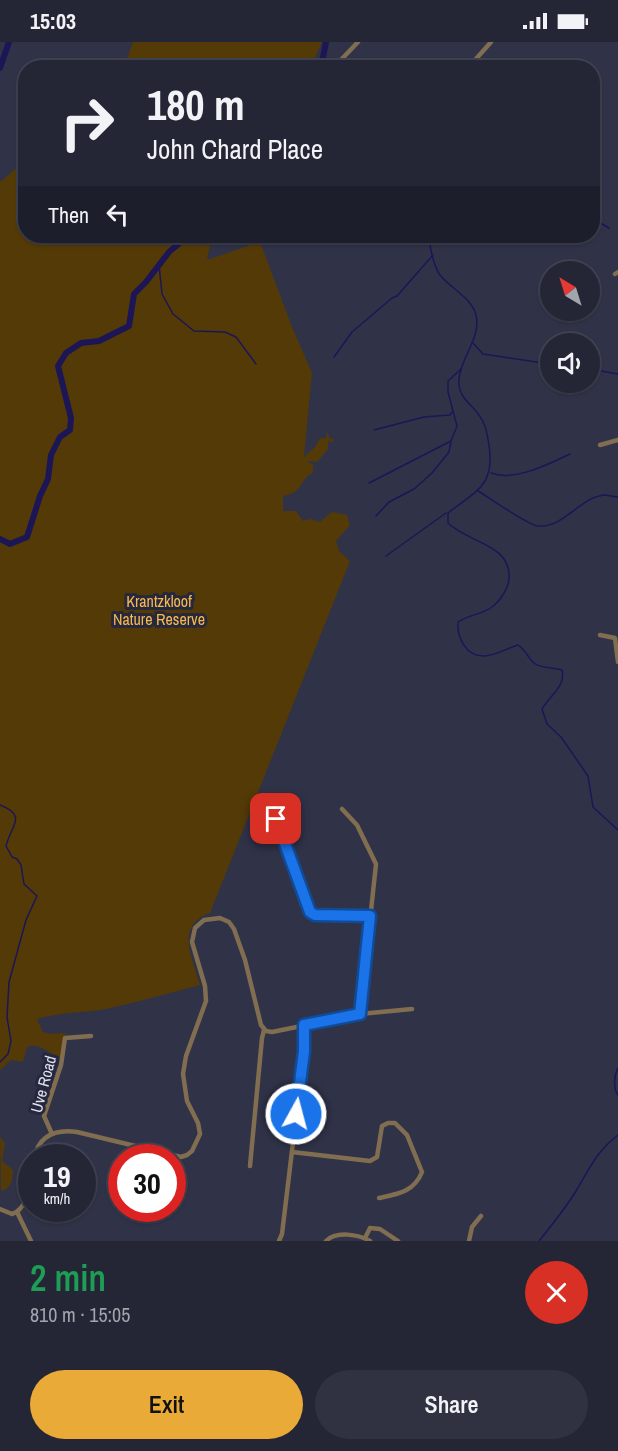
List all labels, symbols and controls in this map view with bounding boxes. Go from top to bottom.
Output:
text: 15:03 [30,6,76,36]
text: 180 m [147,77,245,133]
icon: right [48,84,126,162]
text: John Chard Place [147,131,323,167]
icon: left [101,198,134,231]
text: Then [48,200,89,230]
north arrow [540,261,600,321]
map controls [540,261,600,393]
button: sound [540,333,600,393]
park label: Krantzkloof Nature Reserve [113,590,205,630]
pin [250,793,301,844]
icon: arrive [259,802,292,835]
street label: Uve Road [25,1053,61,1115]
position arrow [264,1082,328,1146]
speed limit sign: 30 [108,1144,186,1222]
text: 19 [43,1156,71,1196]
text: km/h [44,1188,70,1209]
text: 2 min [30,1254,106,1302]
button: close [525,1261,588,1324]
text: 810 m · 15:05 [30,1301,130,1328]
button: Exit [30,1370,303,1439]
button: Share [315,1370,588,1439]

